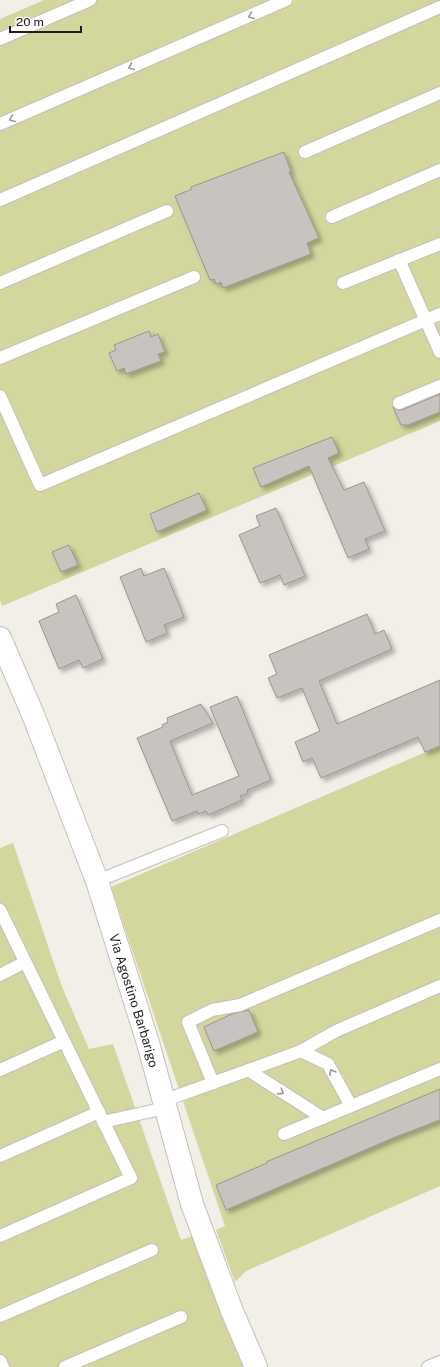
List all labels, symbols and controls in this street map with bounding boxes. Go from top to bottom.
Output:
scale bar [10,8,81,34]
one-way arrow [247,11,254,19]
text: 20 m [16,15,44,29]
one-way arrow [128,63,135,71]
one-way arrow [9,114,17,122]
street label: Via Agostino Barbarigo [107,932,162,1069]
one-way arrow [329,1069,337,1076]
one-way arrow [277,1087,284,1094]

